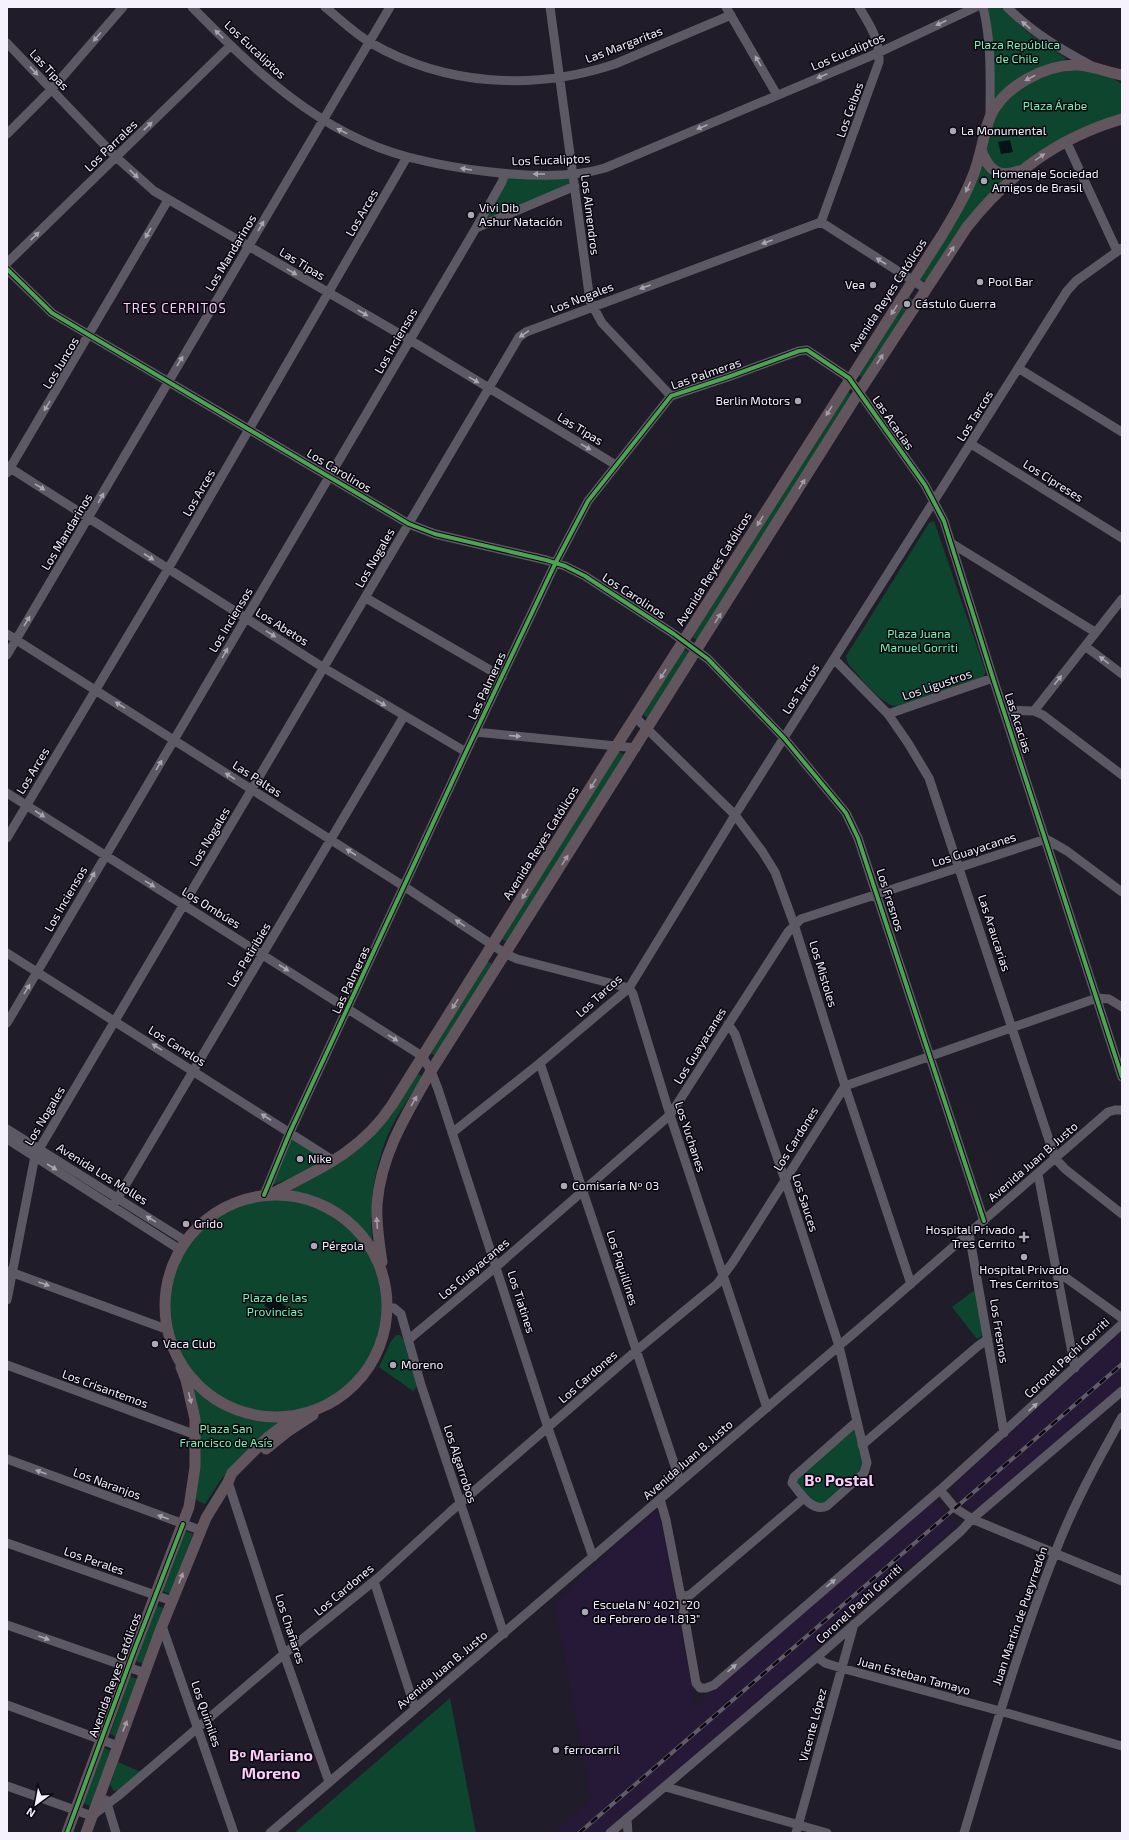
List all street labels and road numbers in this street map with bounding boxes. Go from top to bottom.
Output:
street label: Los Eucaliptos [222,17,289,81]
street label: Las Margaritas [583,23,664,65]
street label: Los Eucaliptos [809,29,887,73]
street label: Las Tipas [27,46,72,93]
street label: Los Ceibos [833,80,866,139]
street label: Los Parrales [81,117,140,174]
street label: Los Eucaliptos [511,151,591,167]
street label: Los Almendros [579,174,603,256]
street label: Los Arces [342,187,380,238]
street label: Los Mandarinos [202,212,259,293]
street label: Avenida Reyes Católicos [846,236,929,353]
street label: Las Tipas [277,244,328,282]
street label: Los Nogales [548,279,615,315]
street label: Los Inciensos [371,305,419,376]
street label: Los Juncos [39,334,81,391]
street label: Las Palmeras [669,355,743,392]
street label: Los Tarcos [953,387,995,443]
street label: Las Acacias [870,393,918,452]
street label: Las Tipas [555,409,606,447]
street label: Los Carolinos [305,445,374,495]
street label: Los Cipreses [1021,456,1086,504]
street label: Los Arces [179,467,217,518]
street label: Los Mandarinos [38,491,95,572]
street label: Avenida Reyes Católicos [672,509,754,628]
street label: Los Nogales [351,525,397,590]
street label: Los Carolinos [600,569,669,621]
street label: Los Inciensos [205,585,255,654]
street label: Los Abetos [254,604,312,648]
street label: Las Palmeras [464,649,508,722]
street label: Los Tarcos [779,661,822,716]
street label: Los Ligustros [900,666,973,703]
street label: Las Acacias [1003,691,1035,755]
street label: Los Arces [13,745,52,796]
street label: Las Paltas [230,757,285,799]
street label: Avenida Reyes Católicos [499,783,581,902]
street label: Los Nogales [186,804,232,869]
street label: Los Guayacanes [930,829,1017,869]
street label: Los Inciensos [41,863,89,934]
street label: Los Fresnos [874,867,908,933]
street label: Los Ombúes [180,884,243,931]
street label: Las Araucarias [976,893,1014,973]
street label: Los Petiribíes [223,920,273,989]
street label: Los Mistoles [807,939,841,1009]
street label: Las Palmeras [328,943,372,1016]
street label: Los Tarcos [572,971,624,1020]
street label: Los Guayacanes [670,1005,728,1086]
street label: Los Canelos [146,1022,209,1068]
street label: Los Nogales [21,1083,67,1148]
street label: Los Yuchanes [673,1100,709,1174]
street label: Los Cardones [770,1104,820,1173]
street label: Avenida Juan B. Justo [985,1118,1080,1204]
street label: Avenida Los Molles [54,1139,151,1207]
street label: Los Sauces [790,1172,822,1233]
street label: Los Piquillines [604,1228,642,1307]
street label: Los Guayacanes [435,1235,511,1302]
street label: Los Tiatines [505,1269,539,1335]
street label: Los Fresnos [988,1298,1012,1364]
street label: Coronel Pachi Gorriti [1021,1314,1112,1400]
street label: Los Cardones [555,1347,620,1405]
street label: Los Crisantemos [60,1366,150,1410]
street label: Avenida Juan B. Justo [640,1416,735,1502]
street label: Los Algarrobos [442,1423,480,1505]
street label: Los Naranjos [71,1464,143,1503]
street label: Los Perales [62,1543,126,1577]
street label: Juan Martín de Pueyrredón [989,1545,1049,1687]
street label: Los Cardones [311,1560,376,1618]
street label: Coronel Pachi Gorriti [812,1561,904,1646]
street label: Los Chañares [273,1592,309,1666]
street label: Avenida Reyes Católicos [85,1611,143,1739]
street label: Avenida Juan B. Justo [393,1627,490,1711]
street label: Juan Esteban Tamayo [856,1653,972,1697]
street label: Los Quimiles [188,1679,225,1749]
street label: Vicente López [795,1686,829,1763]

